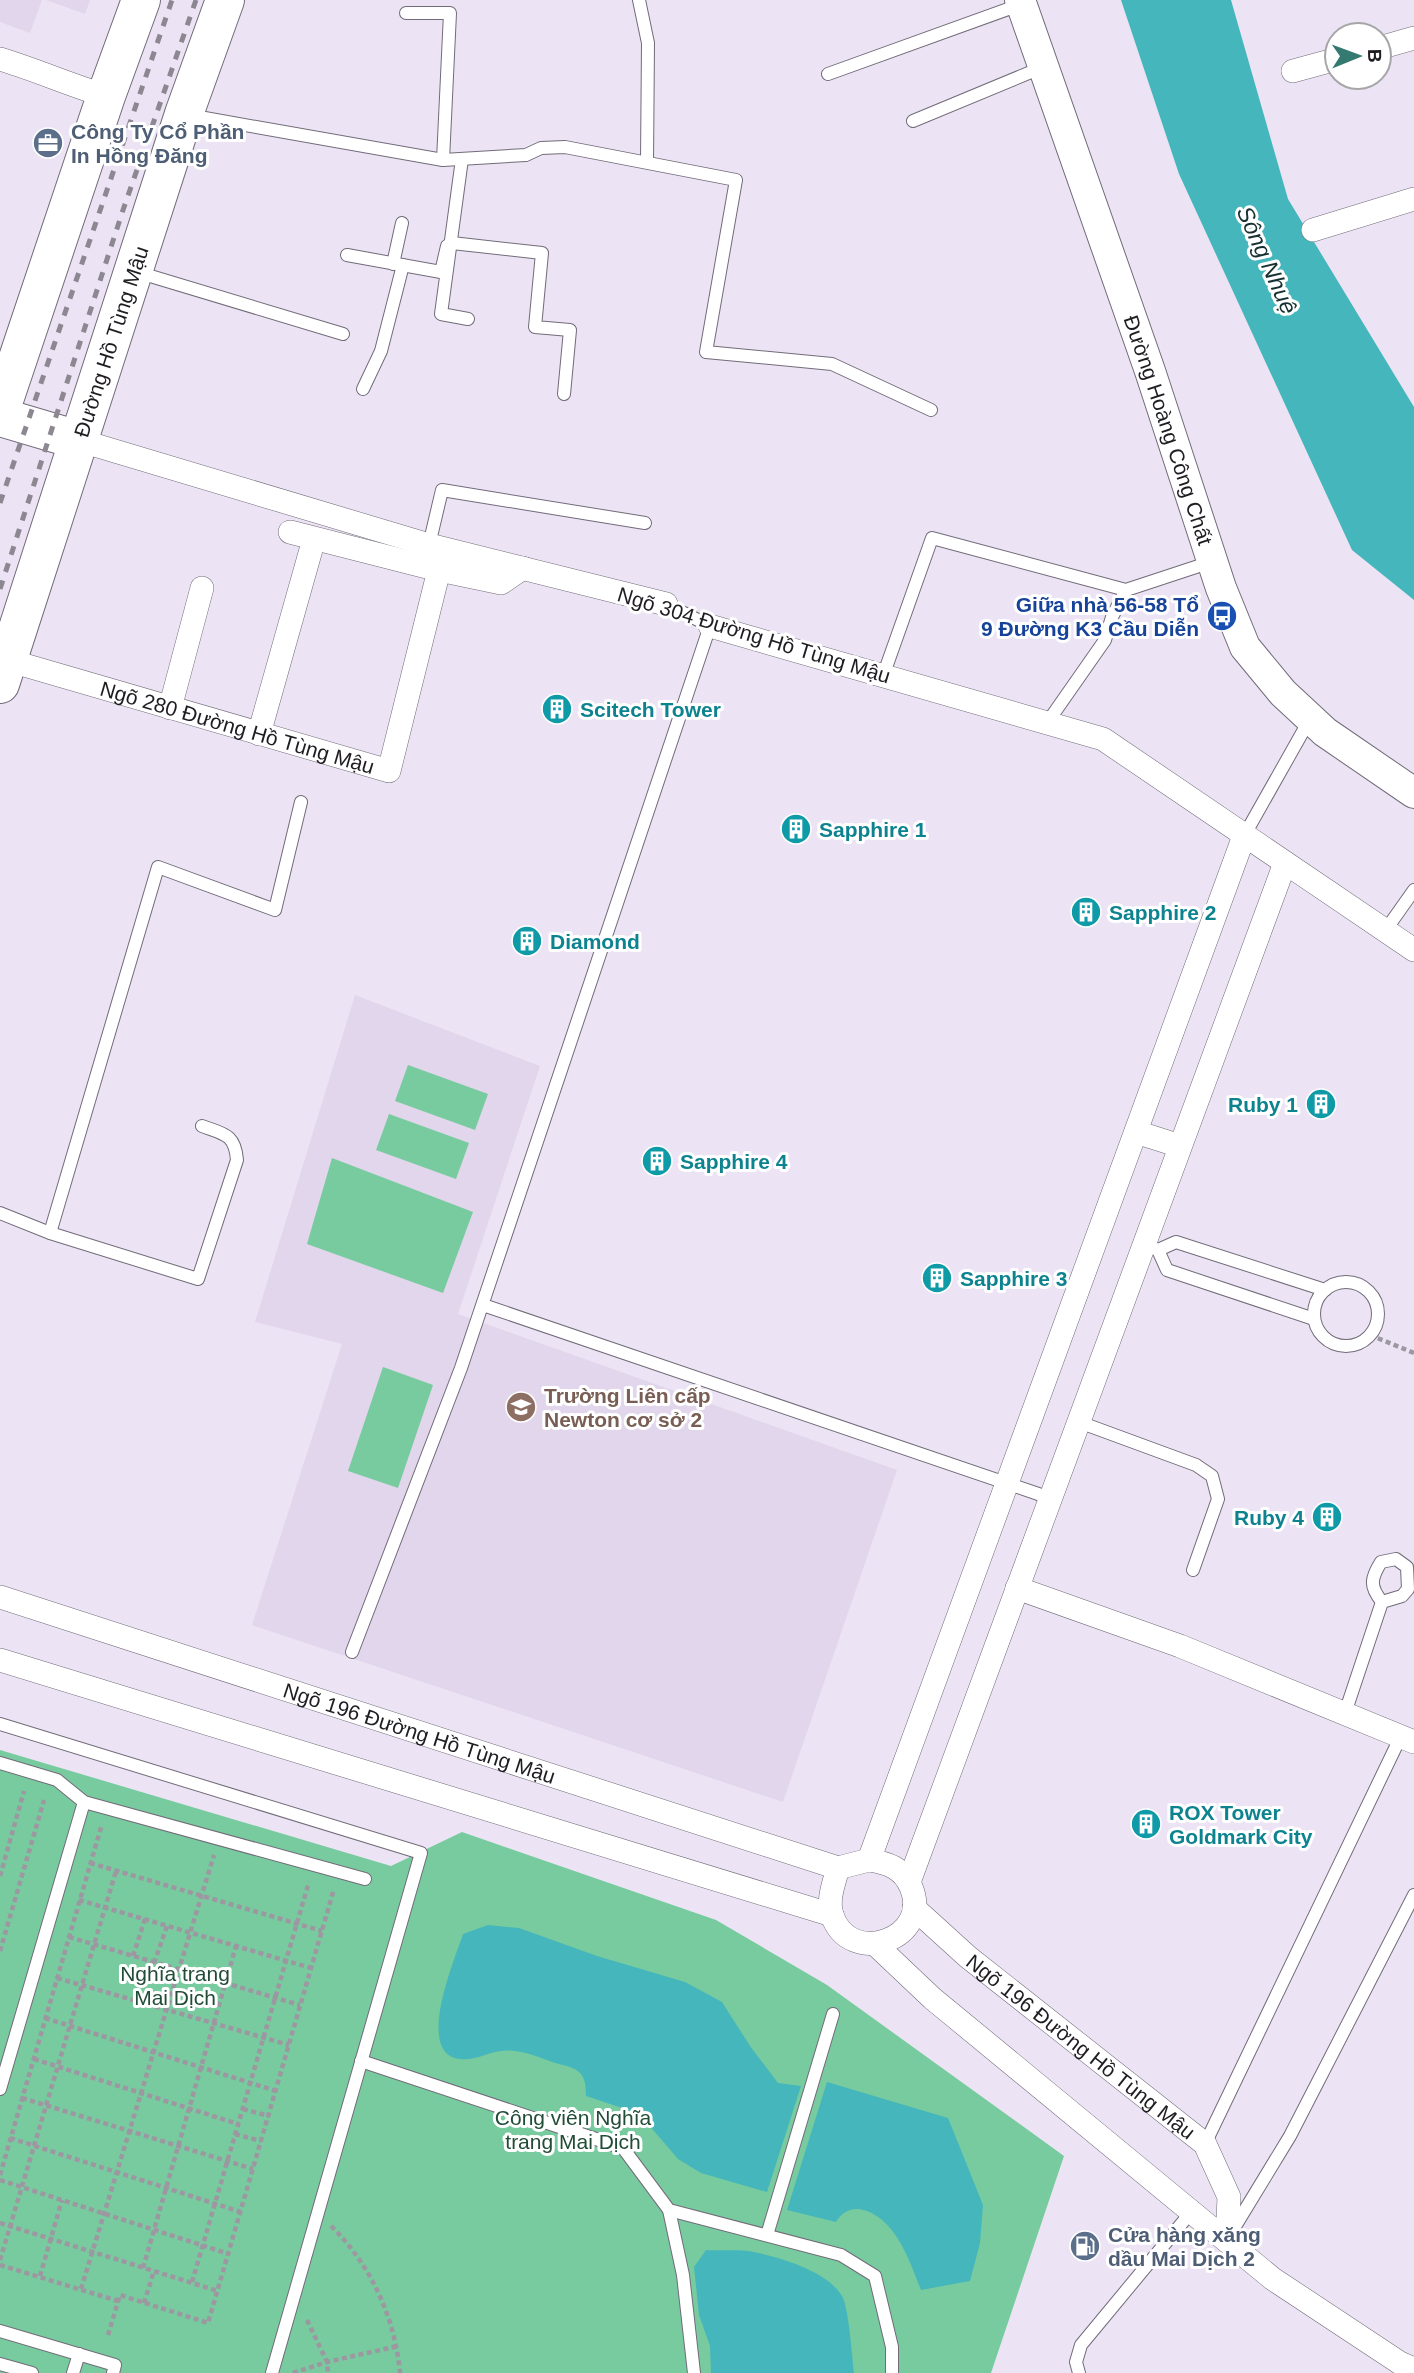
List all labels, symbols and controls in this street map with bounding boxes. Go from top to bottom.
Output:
north arrow [1323,21,1393,91]
text: B [1364,49,1385,63]
place label: Công Ty Cổ Phần In Hồng Đăng [71,120,244,167]
office icon: Công Ty Cổ Phần In Hồng Đăng [31,126,65,160]
water label: Sông Nhuệ [1232,202,1302,318]
street label: Đường Hồ Tùng Mậu [69,243,152,440]
street label: Đường Hoàng Công Chất [1120,312,1218,548]
street label: Ngõ 304 Đường Hồ Tùng Mậu [615,582,893,688]
place label: Giữa nhà 56-58 Tổ 9 Đường K3 Cầu Diễn [981,593,1199,640]
bus stop icon: Giữa nhà 56-58 Tổ 9 Đường K3 Cầu Diễn [1205,599,1239,633]
street label: Ngõ 280 Đường Hồ Tùng Mậu [98,676,377,778]
building icon: Scitech Tower [540,692,574,726]
place label: Scitech Tower [580,698,721,721]
building icon: Sapphire 1 [779,812,813,846]
place label: Sapphire 1 [819,818,927,841]
building icon: Sapphire 2 [1069,895,1103,929]
place label: Sapphire 2 [1109,901,1216,924]
building icon: Diamond [510,924,544,958]
place label: Diamond [550,930,640,953]
building icon: Ruby 1 [1304,1087,1338,1121]
place label: Ruby 1 [1228,1093,1298,1116]
building icon: Sapphire 4 [640,1144,674,1178]
place label: Sapphire 4 [680,1150,788,1173]
building icon: Sapphire 3 [920,1261,954,1295]
place label: Sapphire 3 [960,1267,1067,1290]
place label: Trường Liên cấp Newton cơ sở 2 [544,1384,711,1431]
school or university icon: Trường Liên cấp Newton cơ sở 2 [504,1390,538,1424]
building icon: Ruby 4 [1310,1500,1344,1534]
place label: Ruby 4 [1234,1506,1304,1529]
street label: Ngõ 196 Đường Hồ Tùng Mậu [281,1678,558,1787]
place label: ROX Tower Goldmark City [1169,1801,1313,1848]
building icon: ROX Tower Goldmark City [1129,1807,1163,1841]
street label: Ngõ 196 Đường Hồ Tùng Mậu [962,1949,1200,2143]
park label: Nghĩa trang Mai Dịch [120,1962,230,2009]
park label: Công viên Nghĩa trang Mai Dịch [495,2106,652,2153]
place label: Cửa hàng xăng dầu Mai Dịch 2 [1108,2223,1261,2270]
fuel station icon: Cửa hàng xăng dầu Mai Dịch 2 [1068,2229,1102,2263]

